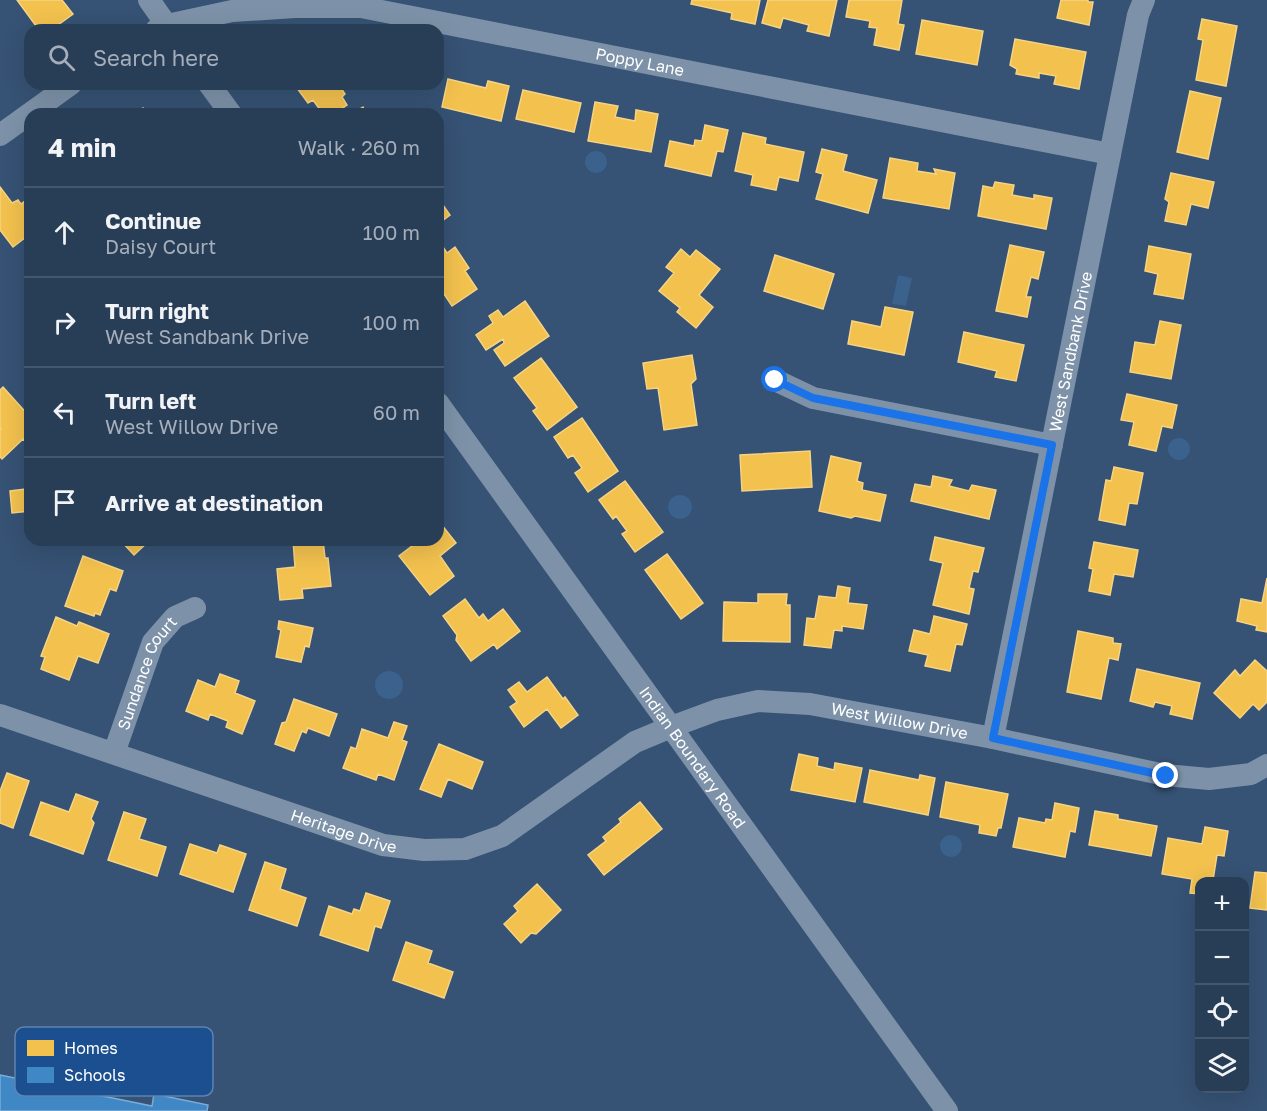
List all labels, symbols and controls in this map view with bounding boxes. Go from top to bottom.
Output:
search box [24,24,444,90]
icon: search [45,41,78,74]
street label: Poppy Lane [594,43,686,80]
text: Search here [93,44,219,71]
text: 4 min [48,132,116,163]
text: Walk · 260 m [298,135,420,159]
text: Continue [105,207,201,234]
icon: ahead [48,216,81,249]
text: 100 m [363,220,420,244]
text: Daisy Court [105,234,216,258]
street label: West Sandbank Drive [1045,270,1096,434]
text: Turn right [105,297,209,324]
icon: right [48,306,81,339]
text: 100 m [363,310,420,334]
text: West Sandbank Drive [105,324,309,348]
route start [761,366,787,392]
text: Turn left [105,387,196,414]
icon: left [48,396,81,429]
text: 60 m [373,400,420,424]
text: West Willow Drive [105,414,278,438]
icon: arrive [48,486,81,519]
text: Arrive at destination [105,489,323,516]
street label: Sundance Court [113,612,181,733]
street label: Indian Boundary Road [635,682,750,832]
street label: West Willow Drive [829,698,970,743]
route end [1152,762,1178,788]
street label: Heritage Drive [288,804,398,857]
map controls [1195,877,1249,1093]
button: + [1195,877,1249,931]
button: − [1195,931,1249,985]
button: locate [1195,985,1249,1039]
legend [15,1027,213,1096]
text: Homes [64,1038,118,1058]
button: layers [1195,1039,1249,1093]
text: Schools [64,1065,126,1085]

